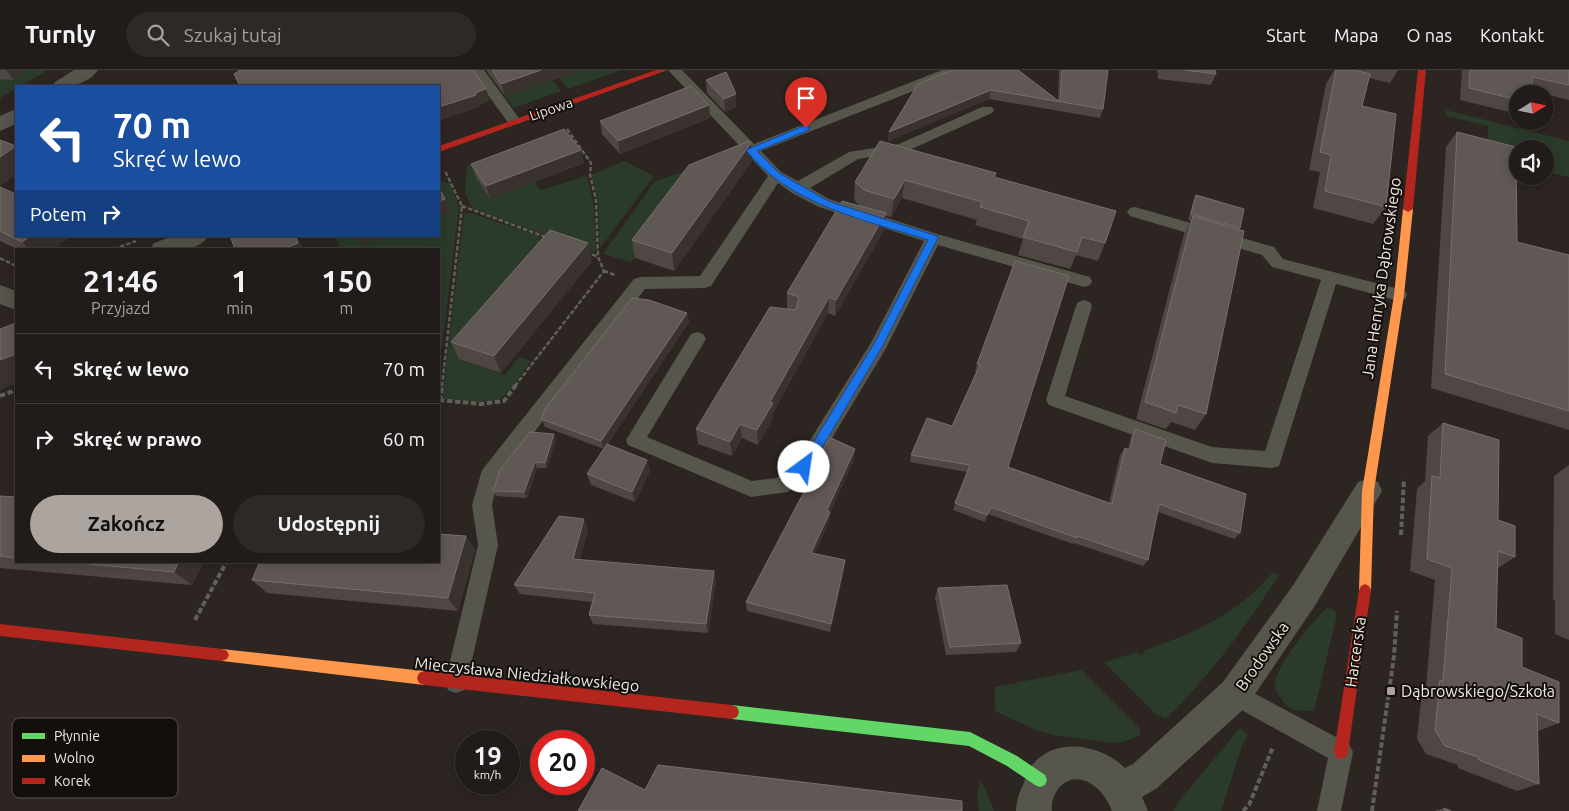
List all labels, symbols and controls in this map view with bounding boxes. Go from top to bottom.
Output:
search box [126,12,476,57]
text: Turnly [25,21,96,48]
icon: search [144,21,172,49]
text: Szukaj tutaj [184,24,282,46]
text: Start [1266,25,1306,45]
text: Mapa [1334,25,1379,45]
text: O nas [1407,25,1452,45]
text: Kontakt [1480,25,1544,45]
pin [785,77,827,128]
icon: arrive [792,84,820,112]
north arrow [1509,85,1554,130]
map controls [1509,85,1554,185]
street label: Lipowa [527,94,575,124]
icon: left [30,105,95,170]
text: 70 m [113,105,191,145]
button: sound [1509,140,1554,185]
text: Skręć w lewo [113,146,241,171]
street label: Jana Henryka Dąbrowskiego [1358,176,1404,380]
icon: right [97,200,125,228]
text: Potem [30,203,87,225]
text: 21:46 [83,264,158,298]
text: 1 [231,264,248,298]
text: 150 [321,264,372,298]
text: Przyjazd [91,299,150,317]
text: min [226,299,253,317]
text: m [340,299,353,317]
icon: left [30,355,58,383]
text: Skręć w lewo [73,358,189,380]
text: 70 m [383,358,425,380]
icon: right [30,425,58,453]
text: Skręć w prawo [73,428,202,450]
text: 60 m [383,428,425,450]
position arrow [777,440,829,492]
button: Zakończ [30,495,223,553]
button: Udostępnij [233,495,425,553]
street label: Harcerska [1341,616,1369,688]
street label: Brodowska [1232,618,1292,694]
street label: Mieczysława Niedziałkowskiego [414,653,640,695]
place label: Dąbrowskiego/Szkoła [1401,682,1555,700]
marker: Dąbrowskiego/Szkoła [1385,685,1397,697]
legend [12,718,178,798]
text: Płynnie [54,728,100,744]
speed limit sign: 20 [530,730,595,795]
text: 19 [473,742,502,770]
text: Wolno [54,750,95,766]
text: km/h [474,768,501,781]
text: Korek [54,773,91,789]

